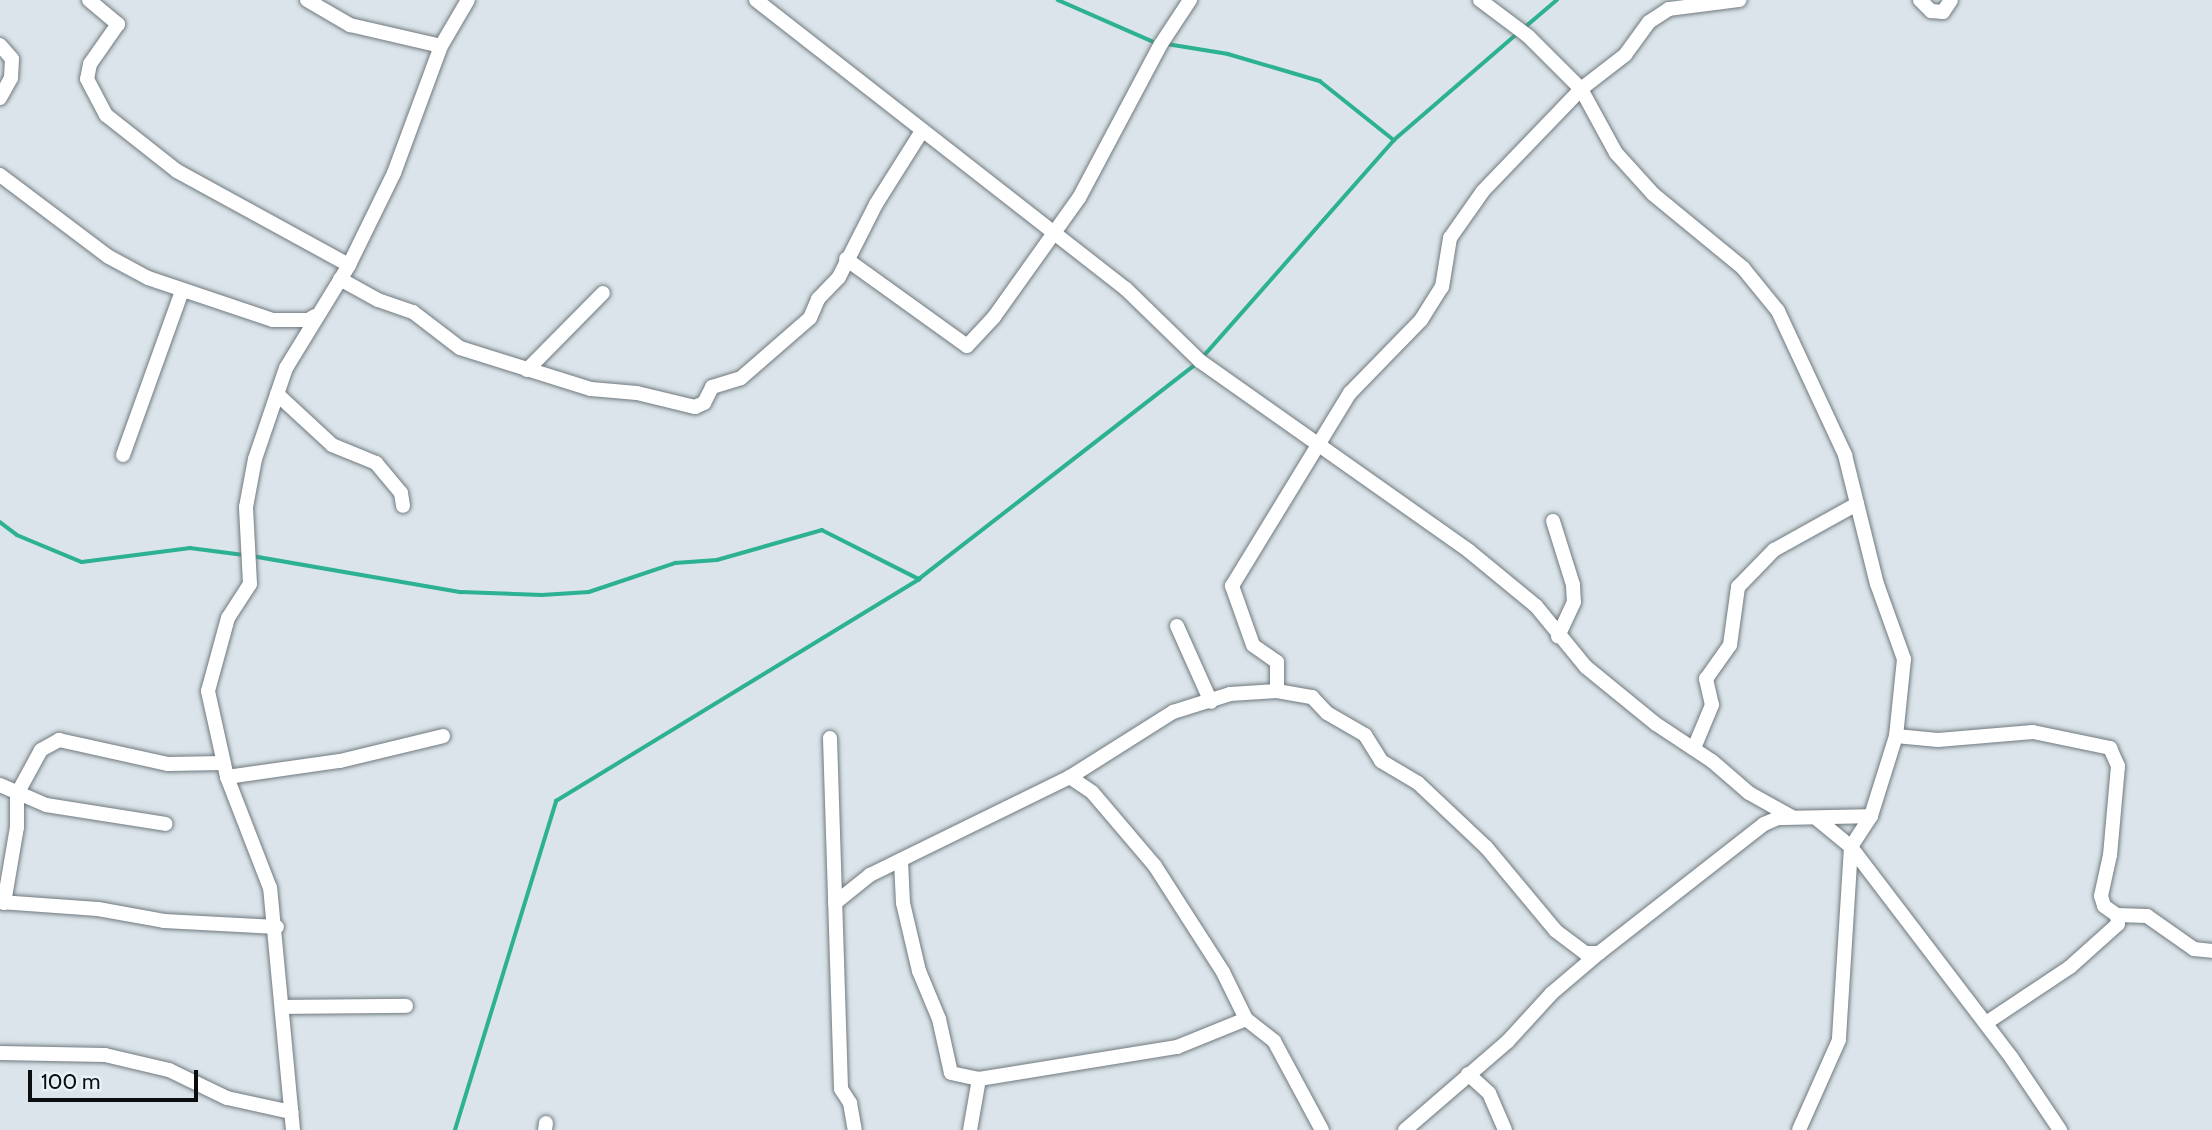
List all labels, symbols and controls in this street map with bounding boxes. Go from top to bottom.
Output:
scale bar [32,1056,201,1100]
text: 100 m [41,1069,100,1094]

